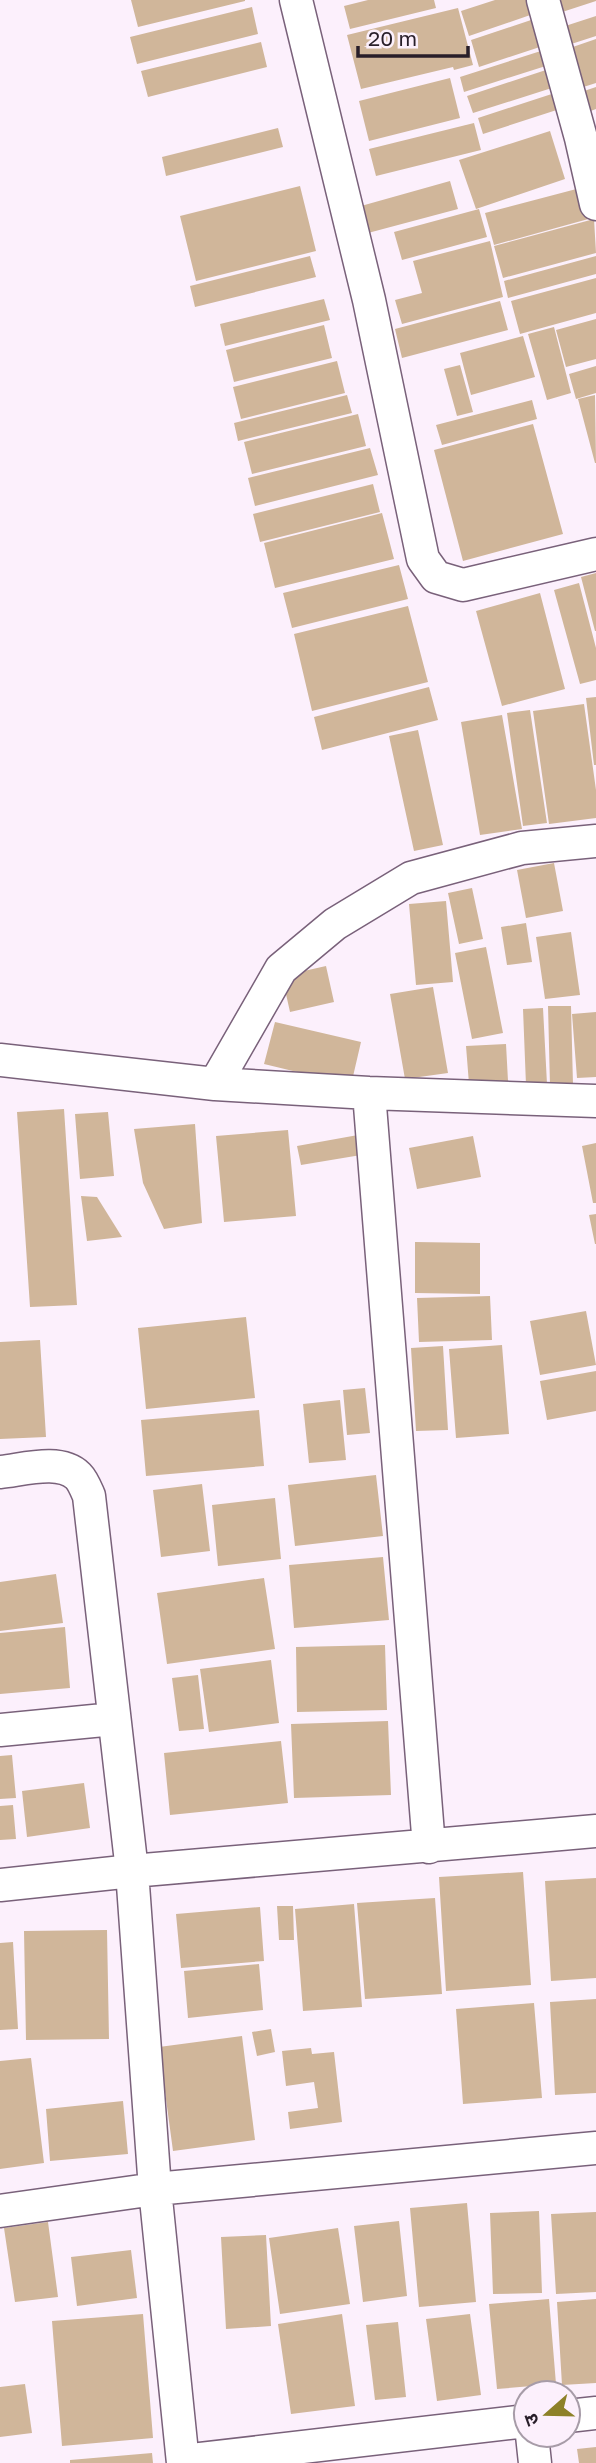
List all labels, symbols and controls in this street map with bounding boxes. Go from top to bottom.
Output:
scale bar [358,14,468,58]
text: 20 m [368,25,417,51]
north arrow [512,2379,582,2449]
text: उ [518,2410,543,2429]

